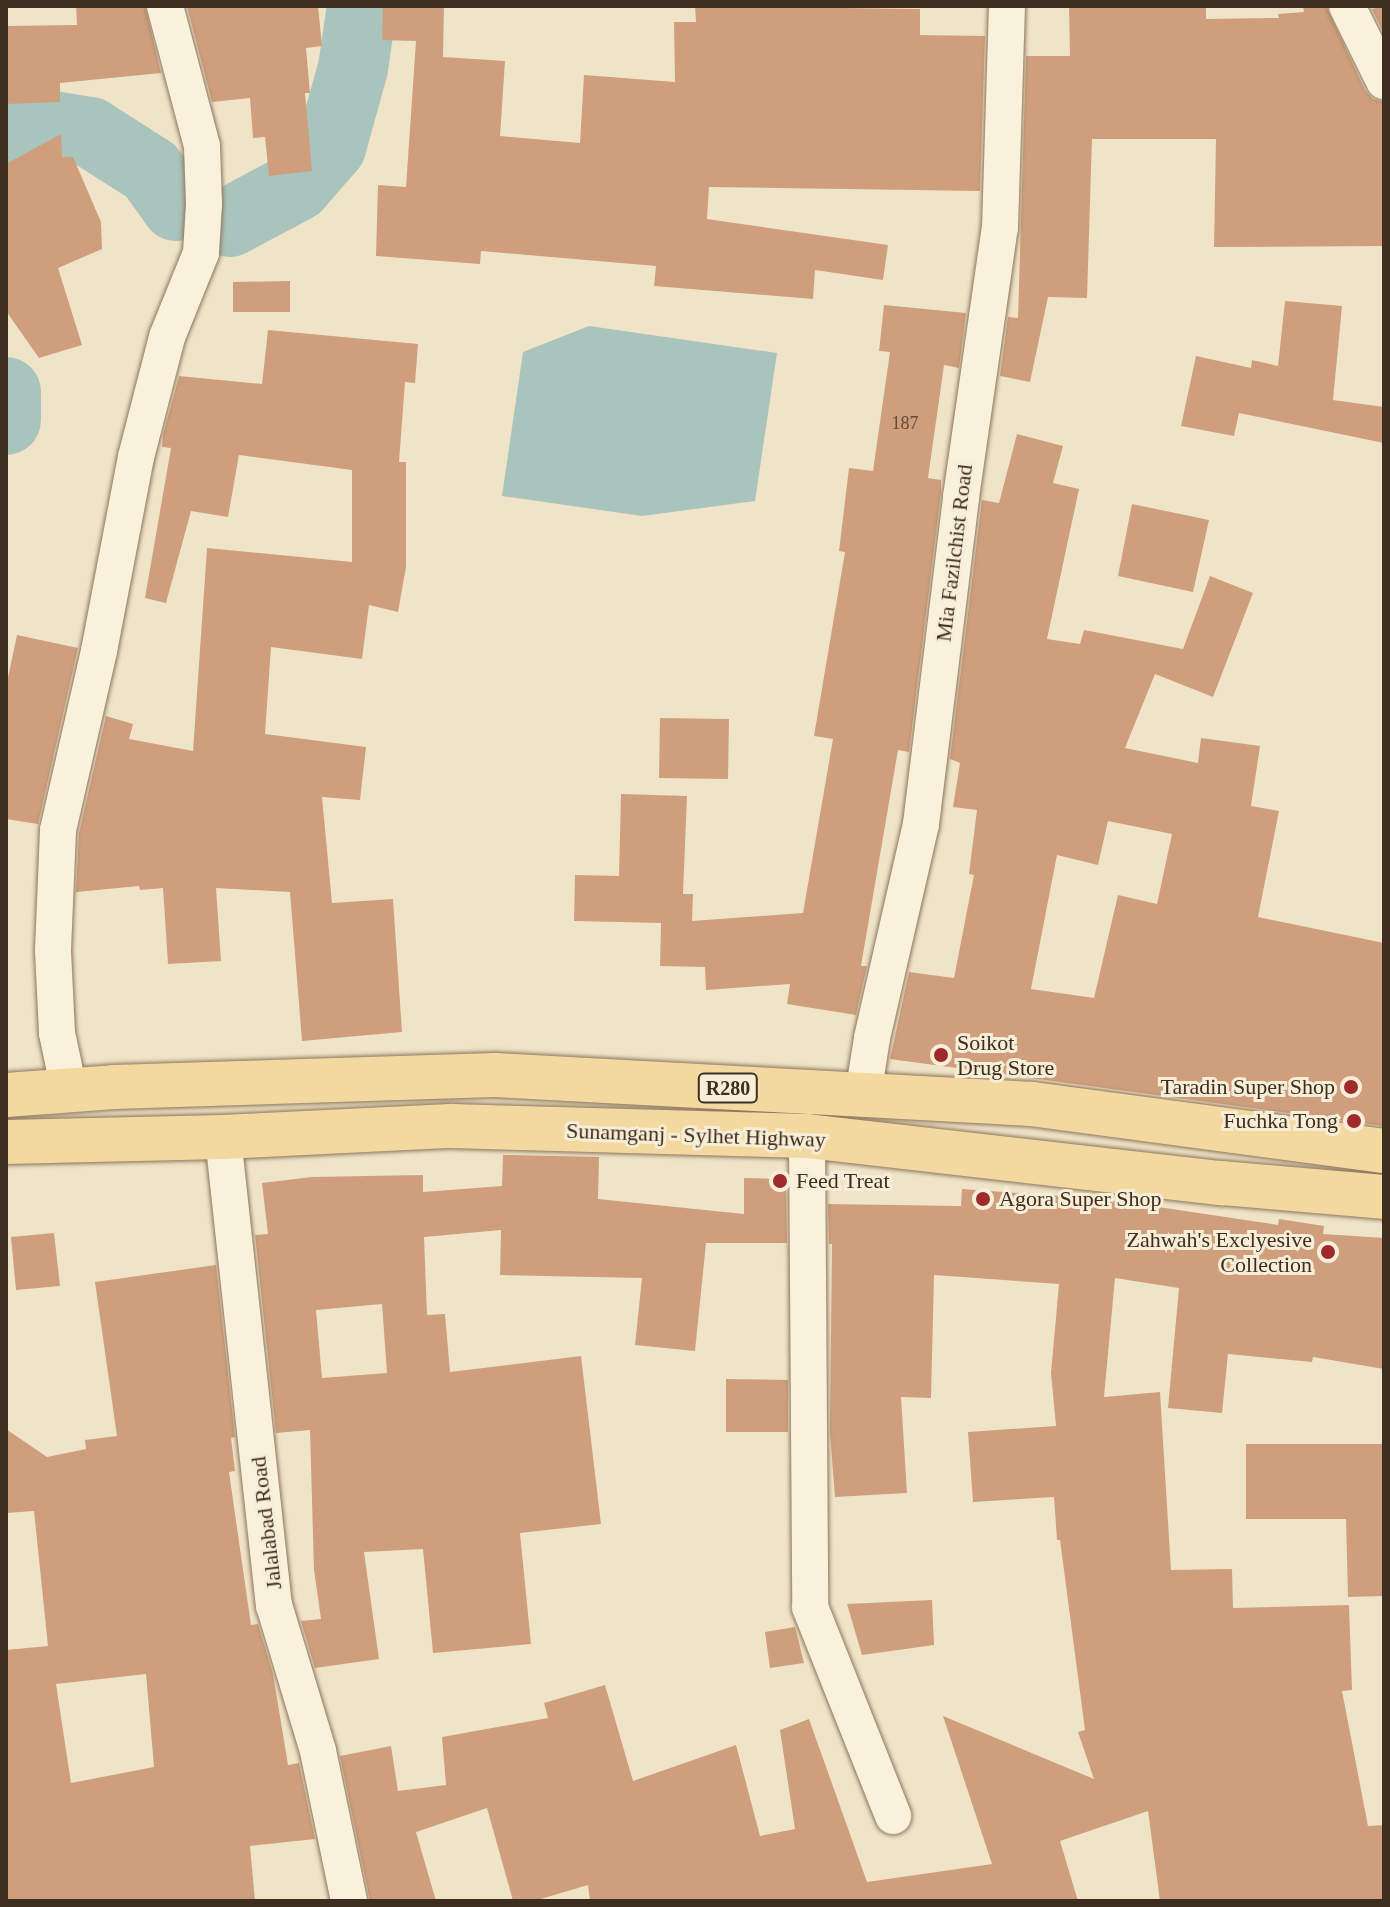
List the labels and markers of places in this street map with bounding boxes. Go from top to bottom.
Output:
place label: Soikot Drug Store [957,1029,1069,1080]
marker: Soikot Drug Store [932,1046,950,1064]
place label: Taradin Super Shop [1134,1074,1335,1100]
marker: Taradin Super Shop [1342,1078,1360,1096]
place label: Fuchka Tong [1208,1108,1338,1134]
marker: Fuchka Tong [1345,1112,1363,1130]
place label: Feed Treat [796,1168,904,1194]
marker: Feed Treat [771,1172,789,1190]
place label: Agora Super Shop [999,1186,1186,1212]
marker: Agora Super Shop [974,1190,992,1208]
place label: Zahwah's Exclyesive Collection [1107,1226,1312,1278]
marker: Zahwah's Exclyesive Collection [1319,1243,1337,1261]

